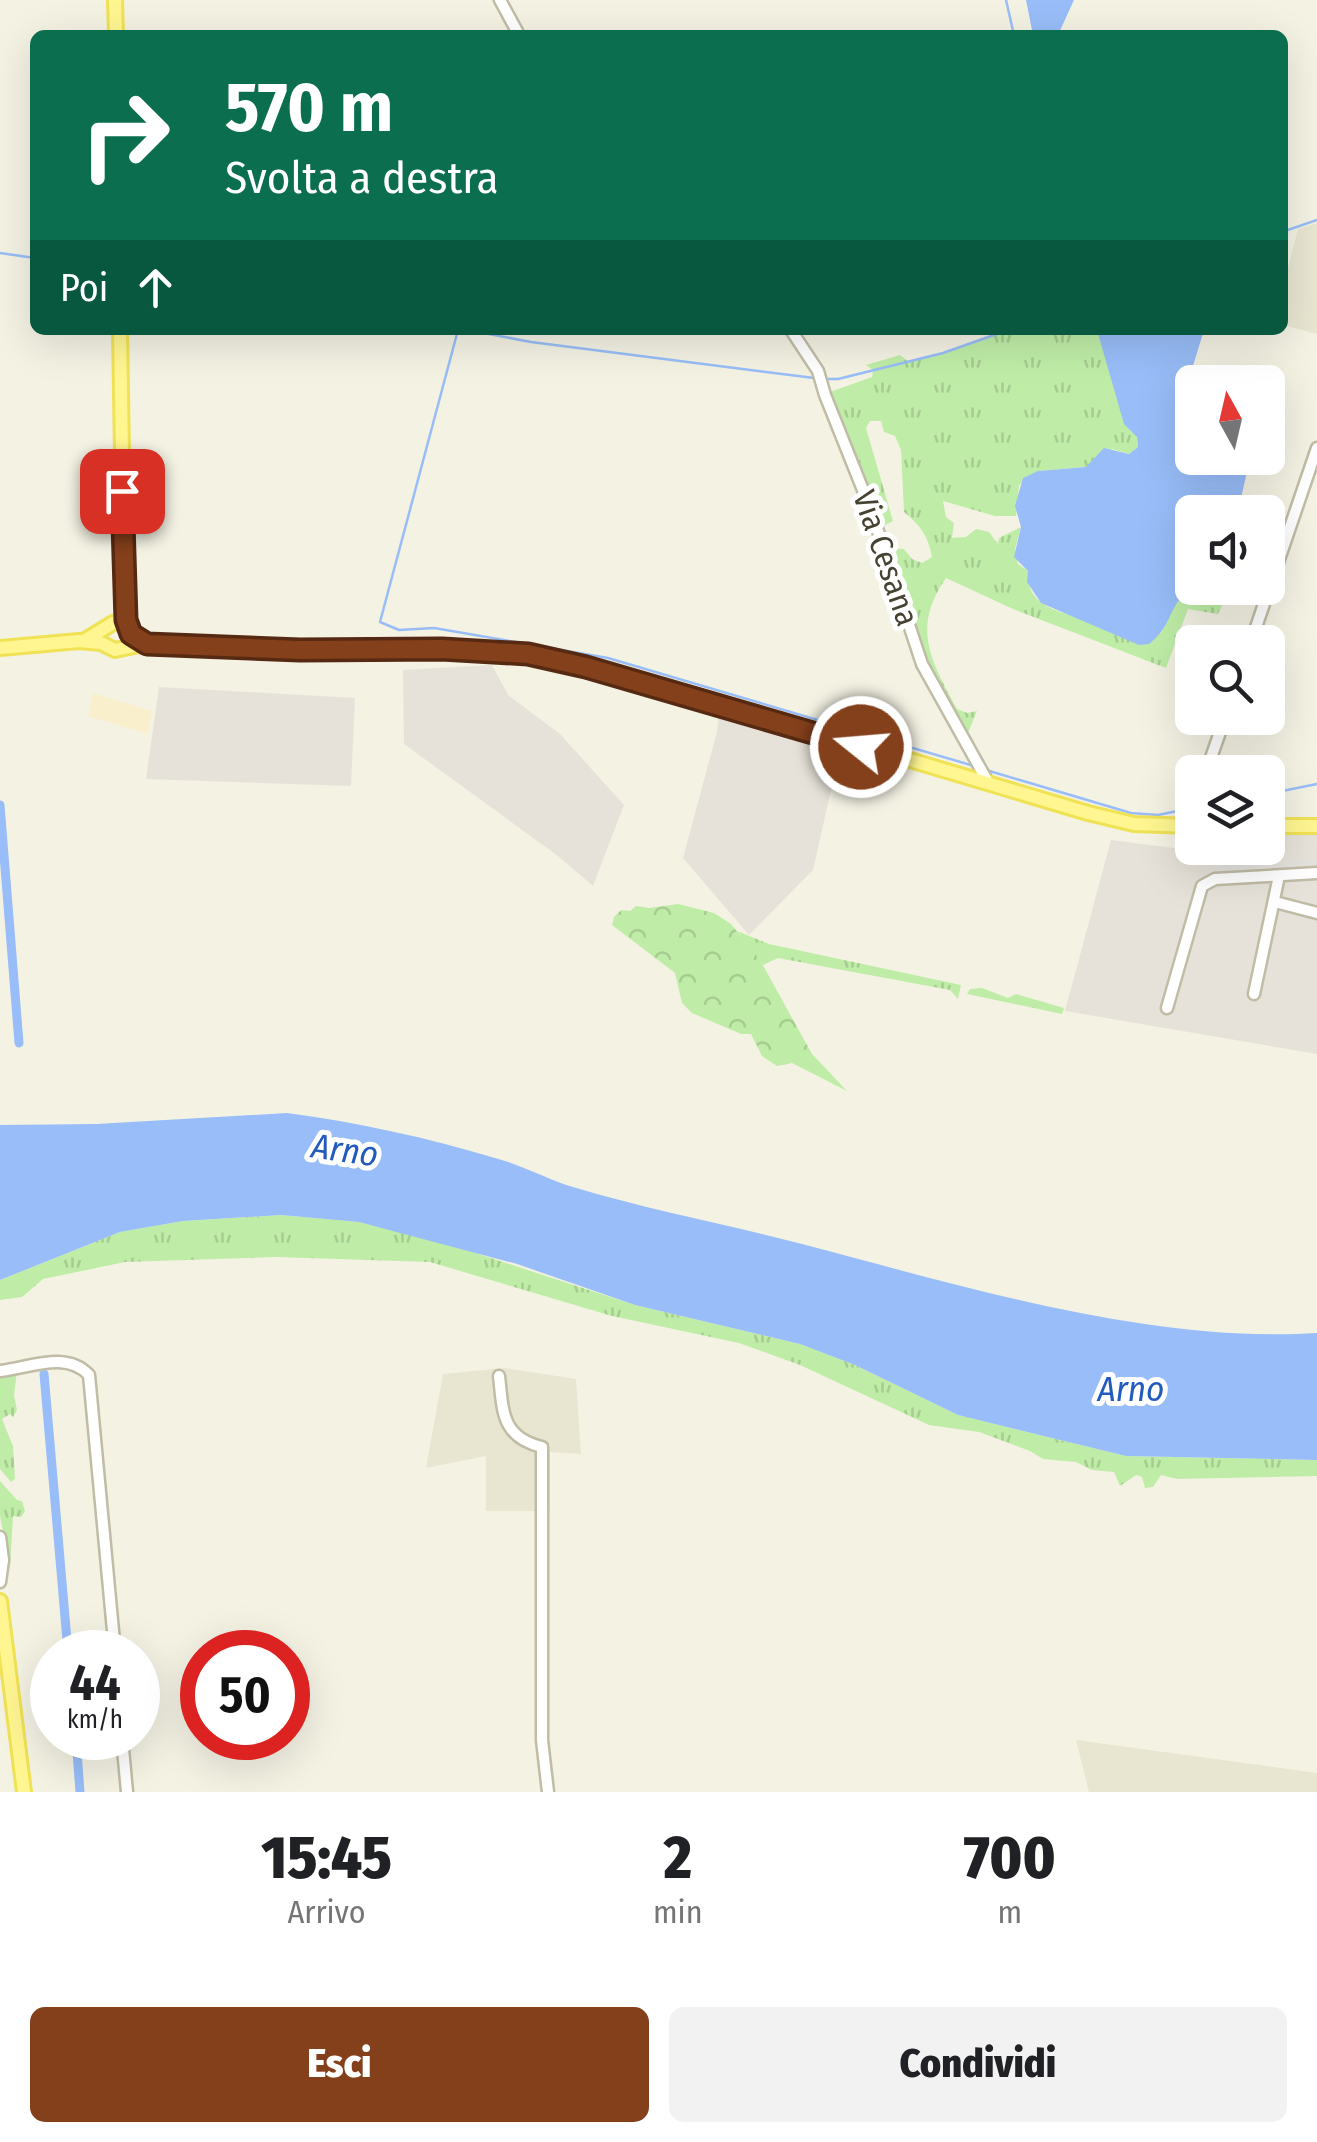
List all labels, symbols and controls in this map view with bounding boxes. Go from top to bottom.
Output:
text: 570 m [225,66,393,150]
icon: right [60,70,190,200]
text: Svolta a destra [225,151,499,205]
icon: ahead [128,260,183,315]
text: Poi [60,265,108,311]
north arrow [1175,365,1285,475]
map controls [1175,365,1285,865]
pin [80,449,165,534]
icon: arrive [95,464,150,519]
street label: Via Cesana [845,485,927,631]
button: sound [1175,495,1285,605]
button: search [1175,625,1285,735]
position arrow [809,695,913,799]
button: layers [1175,755,1285,865]
water label: Arno [307,1124,381,1175]
water label: Arno [1096,1368,1164,1410]
speed limit sign: 50 [180,1630,310,1760]
text: 44 [69,1653,121,1713]
text: km/h [67,1705,123,1735]
text: 15:45 [261,1822,392,1894]
text: 2 [664,1822,692,1894]
text: 700 [964,1822,1056,1894]
text: Arrivo [287,1893,366,1931]
text: min [653,1893,703,1931]
text: m [997,1893,1022,1931]
button: Esci [30,2007,649,2122]
button: Condividi [669,2007,1287,2122]

